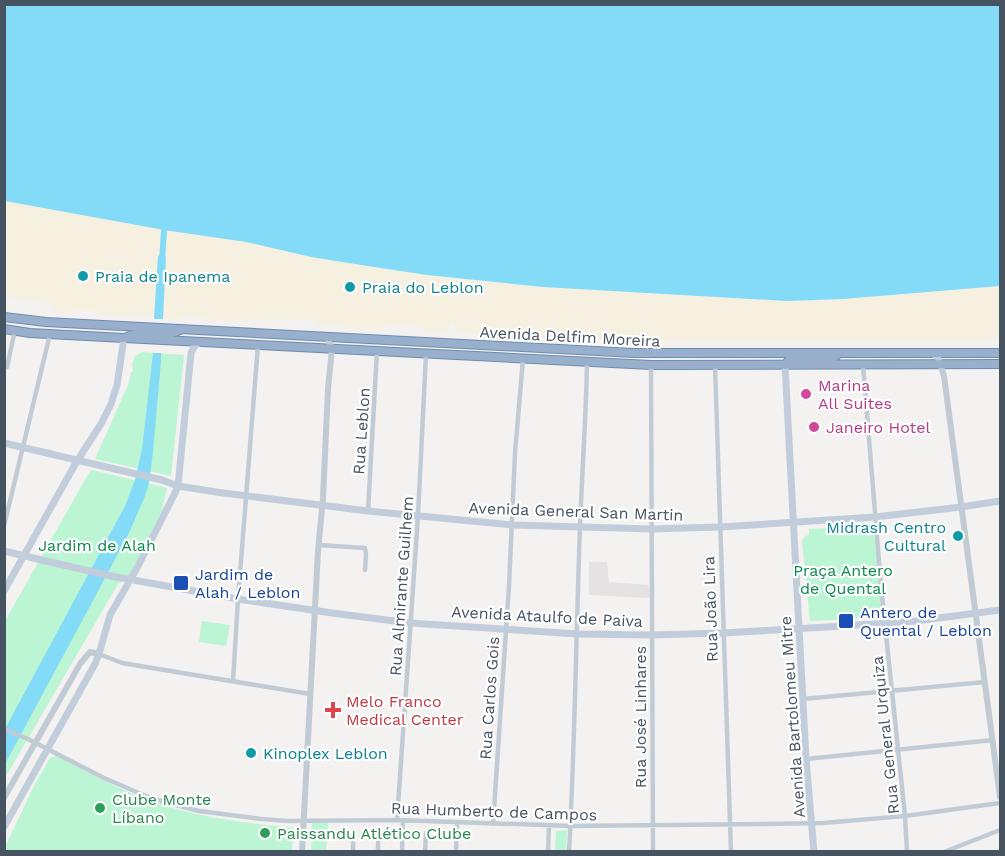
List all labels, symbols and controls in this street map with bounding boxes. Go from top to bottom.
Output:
place label: Praia de Ipanema [95,267,230,286]
marker: Praia de Ipanema [76,269,90,283]
place label: Praia do Leblon [362,278,484,297]
marker: Praia do Leblon [343,280,357,294]
street label: Avenida Delfim Moreira [479,322,661,351]
place label: Marina All Suites [818,376,892,413]
street label: Rua Leblon [349,387,374,475]
marker: Marina All Suites [799,387,813,401]
place label: Janeiro Hotel [826,418,931,437]
marker: Janeiro Hotel [807,420,821,434]
street label: Rua Almirante Guilhem [386,495,417,677]
street label: Avenida General San Martin [468,498,684,525]
place label: Midrash Centro Cultural [826,518,946,555]
marker: Midrash Centro Cultural [951,529,965,543]
park label: Jardim de Alah [38,536,156,555]
street label: Rua João Lira [699,556,722,662]
park label: Praça Antero de Quental [793,561,893,598]
place label: Jardim de Alah / Leblon [195,565,300,602]
marker: Jardim de Alah / Leblon [172,574,190,592]
street label: Avenida Ataulfo de Paiva [451,602,643,631]
place label: Antero de Quental / Leblon [860,603,992,640]
marker: Antero de Quental / Leblon [837,612,855,630]
street label: Avenida Bartolomeu Mitre [776,615,809,818]
street label: Rua Carlos Gois [476,636,503,760]
street label: Rua José Linhares [631,646,650,788]
street label: Rua General Urquiza [868,655,903,815]
place label: Melo Franco Medical Center [346,692,464,729]
marker: Melo Franco Medical Center [324,701,342,719]
place label: Kinoplex Leblon [263,744,388,763]
marker: Kinoplex Leblon [244,746,258,760]
place label: Clube Monte Líbano [112,790,211,827]
street label: Rua Humberto de Campos [391,798,597,825]
marker: Clube Monte Líbano [93,801,107,815]
place label: Paissandu Atlético Clube [277,824,471,843]
marker: Paissandu Atlético Clube [258,826,272,840]

